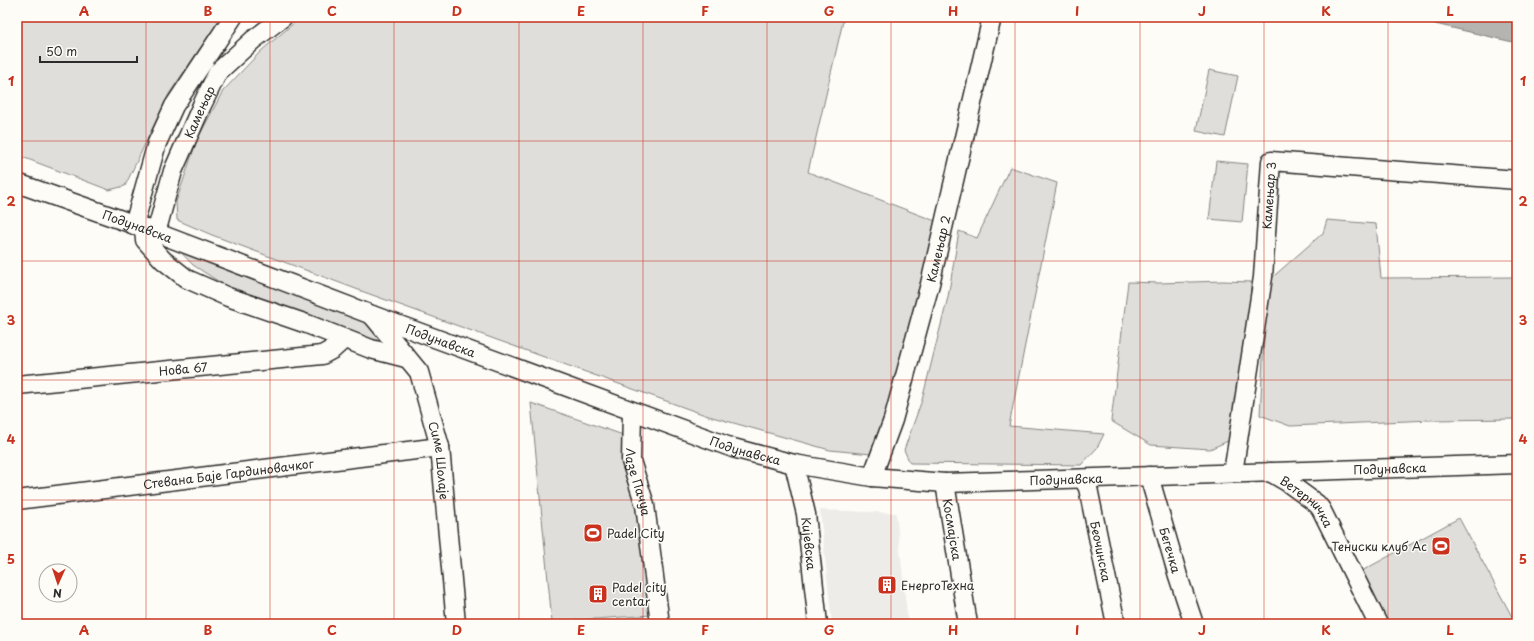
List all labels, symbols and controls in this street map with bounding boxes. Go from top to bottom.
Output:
text: A [79,1,89,20]
text: B [204,1,213,20]
text: C [327,1,337,20]
text: D [452,1,462,20]
text: E [577,1,585,20]
text: F [701,1,709,20]
text: G [824,1,834,20]
text: H [948,1,958,20]
text: I [1075,1,1079,20]
text: J [1198,1,1206,20]
text: K [1321,1,1331,20]
text: L [1446,1,1454,20]
scale bar [40,38,137,64]
text: 50 m [46,42,77,60]
text: 1 [8,71,14,90]
text: 1 [1520,71,1526,90]
street label: Камењар [180,83,219,141]
street label: Камењар 3 [1257,161,1280,230]
text: 2 [6,191,16,210]
text: 2 [1518,191,1528,210]
street label: Подунавска [100,205,176,247]
street label: Камењар 2 [922,213,955,284]
text: 3 [7,310,16,329]
text: 3 [1519,310,1528,329]
street label: Подунавска [403,319,479,362]
street label: Нова 67 [158,357,209,380]
street label: Симе Шолаје [424,419,454,500]
text: 4 [7,429,16,448]
text: 4 [1519,429,1528,448]
street label: Подунавска [707,431,783,469]
street label: Лазе Пачуа [622,448,655,517]
street label: Стевана Баје Гардиновачког [142,454,315,493]
street label: Подунавска [1353,458,1427,478]
street label: Подунавска [1029,469,1103,489]
street label: Ветерничка [1277,471,1338,531]
street label: Космајска [939,497,967,562]
street label: Кијевска [797,516,821,571]
street label: Беочинска [1086,519,1116,584]
sports icon: Padel City [582,522,604,544]
place label: Padel City [607,524,665,542]
street label: Бегечка [1155,525,1186,575]
sports icon: Тениски клуб Ас [1430,535,1452,557]
place label: Тениски клуб Ас [1331,537,1427,555]
text: 5 [7,549,15,568]
text: 5 [1519,549,1527,568]
north arrow [38,563,78,603]
building icon: ЕнергоТехна [876,574,898,596]
place label: ЕнергоТехна [901,576,975,594]
place label: Padel city centar [612,578,667,610]
building icon: Padel city centar [587,583,609,605]
text: N [52,585,62,602]
text: A [79,620,89,639]
text: B [204,620,213,639]
text: C [327,620,337,639]
text: D [452,620,462,639]
text: E [577,620,585,639]
text: F [701,620,709,639]
text: G [824,620,834,639]
text: H [948,620,958,639]
text: I [1075,620,1079,639]
text: J [1198,620,1206,639]
text: K [1321,620,1331,639]
text: L [1446,620,1454,639]

